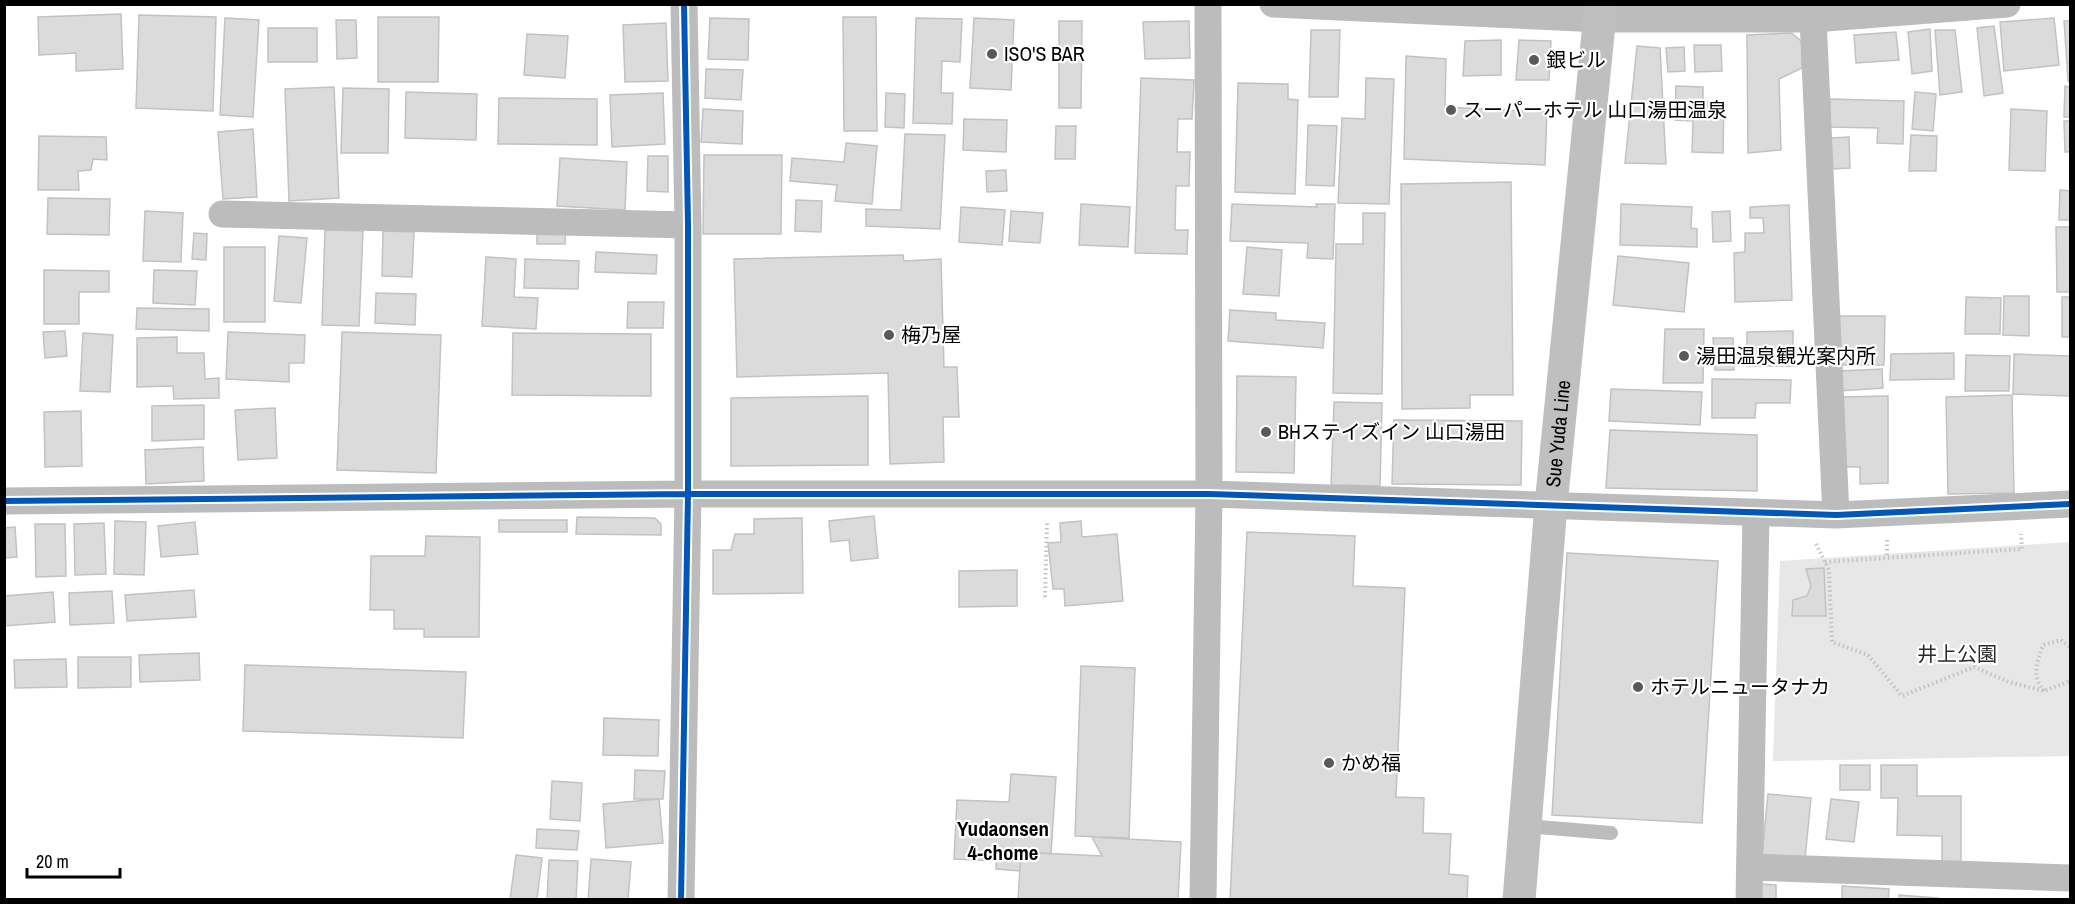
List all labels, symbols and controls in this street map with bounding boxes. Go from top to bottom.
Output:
place label: ISO'S BAR [1004,40,1085,67]
place label: 銀ビル [1546,46,1606,73]
marker: ISO'S BAR [985,47,999,61]
marker: 銀ビル [1527,53,1541,67]
place label: スーパーホテル 山口湯田温泉 [1463,96,1727,123]
marker: スーパーホテル 山口湯田温泉 [1444,103,1458,117]
place label: 梅乃屋 [901,321,961,348]
marker: 梅乃屋 [882,328,896,342]
place label: 湯田温泉観光案内所 [1696,342,1876,369]
marker: 湯田温泉観光案内所 [1677,349,1691,363]
street label: Sue Yuda Line [1539,379,1576,488]
place label: BHステイズイン 山口湯田 [1278,418,1505,445]
marker: BHステイズイン 山口湯田 [1259,425,1273,439]
park label: 井上公園 [1917,640,1997,667]
place label: ホテルニュータナカ [1650,673,1830,700]
marker: ホテルニュータナカ [1631,680,1645,694]
place label: かめ福 [1341,749,1401,776]
marker: かめ福 [1322,756,1336,770]
district label: Yudaonsen 4-chome [957,814,1049,867]
scale bar [27,841,120,879]
text: 20 m [36,849,69,874]

